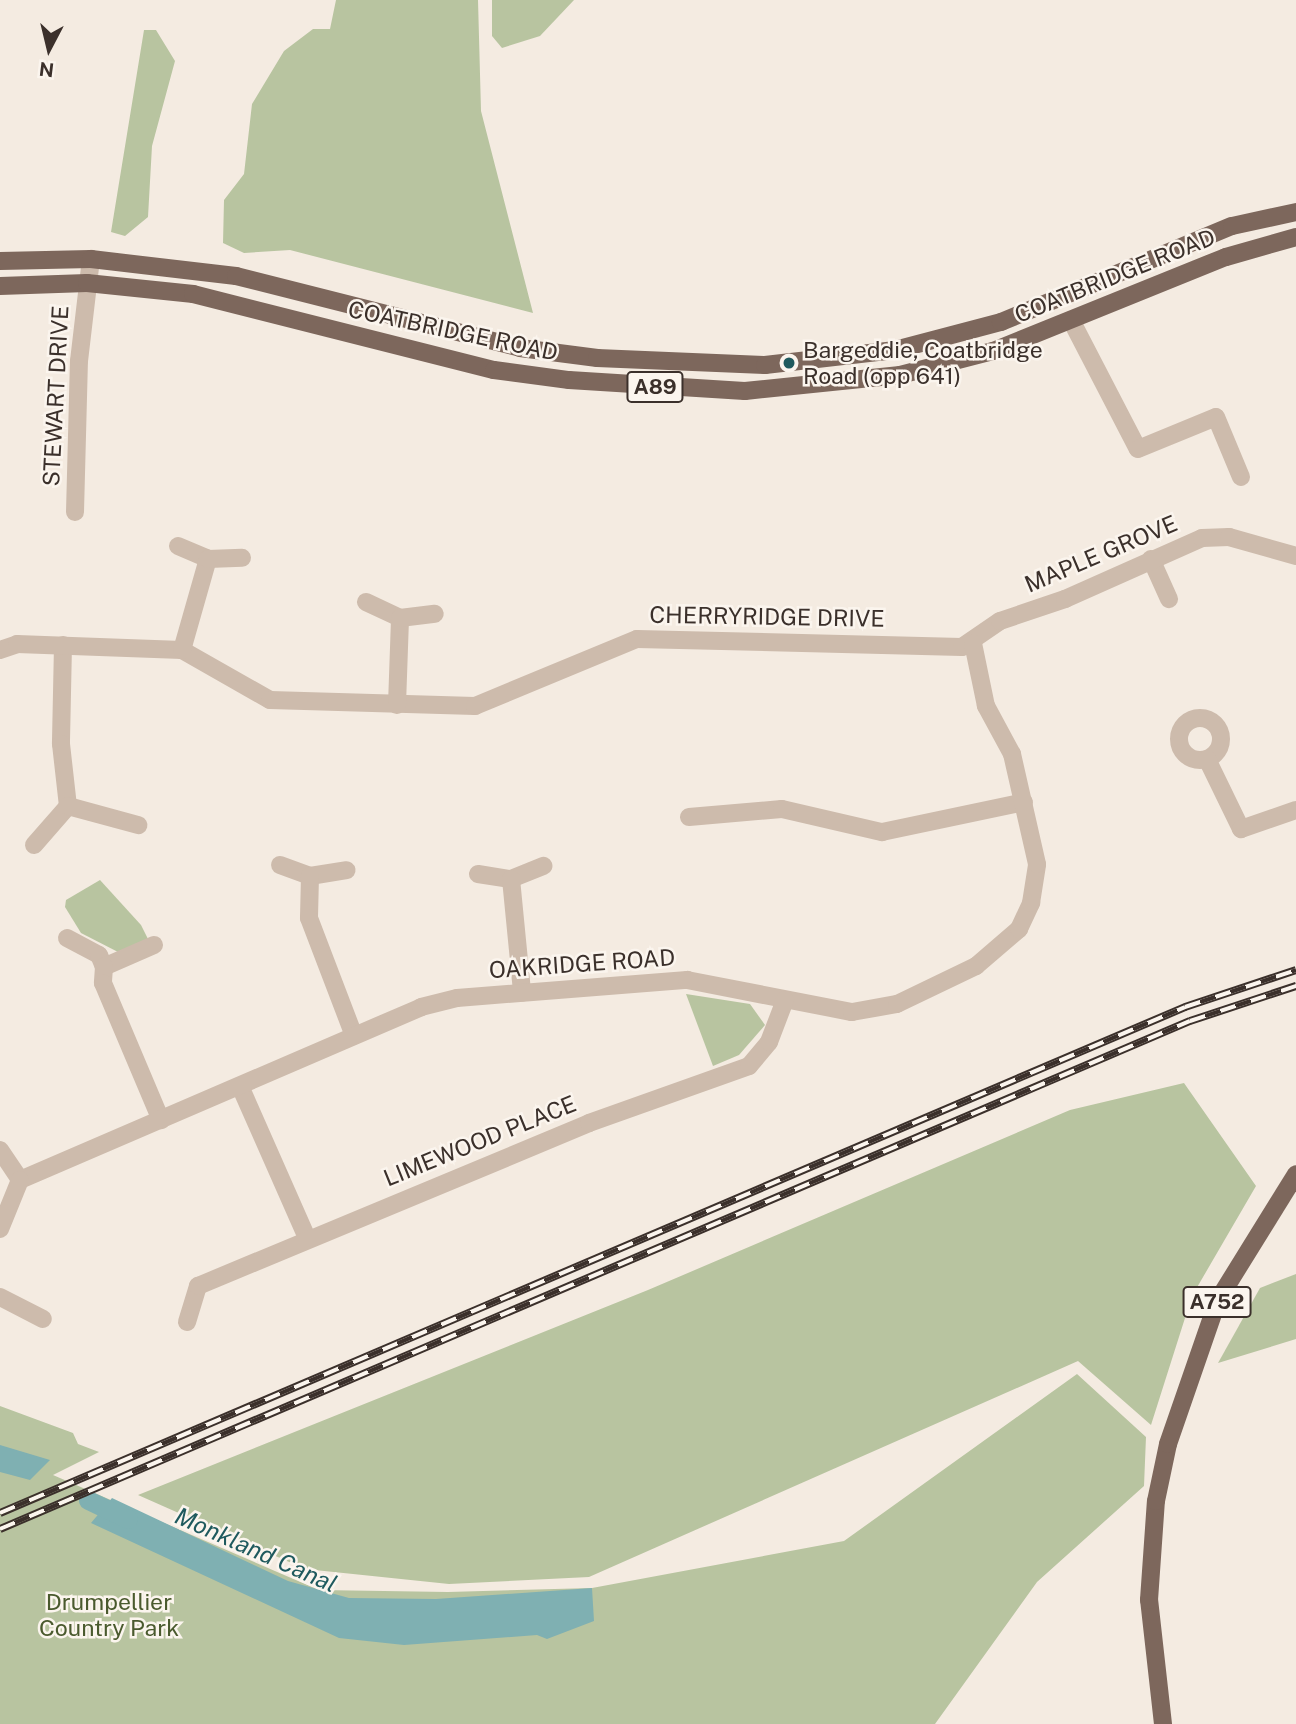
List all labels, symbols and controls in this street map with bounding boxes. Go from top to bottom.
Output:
north arrow [14,14,84,84]
text: N [38,58,55,82]
street label: COATBRIDGE ROAD [1011,223,1219,329]
street label: COATBRIDGE ROAD [346,295,560,367]
street label: STEWART DRIVE [37,305,75,487]
place label: Bargeddie, Coatbridge Road (opp 641) [803,336,1043,390]
marker: Bargeddie, Coatbridge Road (opp 641) [781,355,797,371]
road number: A89 [625,370,685,404]
street label: MAPLE GROVE [1021,509,1181,599]
street label: CHERRYRIDGE DRIVE [649,601,885,633]
street label: OAKRIDGE ROAD [488,944,676,984]
street label: LIMEWOOD PLACE [380,1090,580,1192]
road number: A752 [1182,1284,1252,1320]
water label: Monkland Canal [171,1501,341,1599]
park label: Drumpellier Country Park [39,1588,179,1642]

